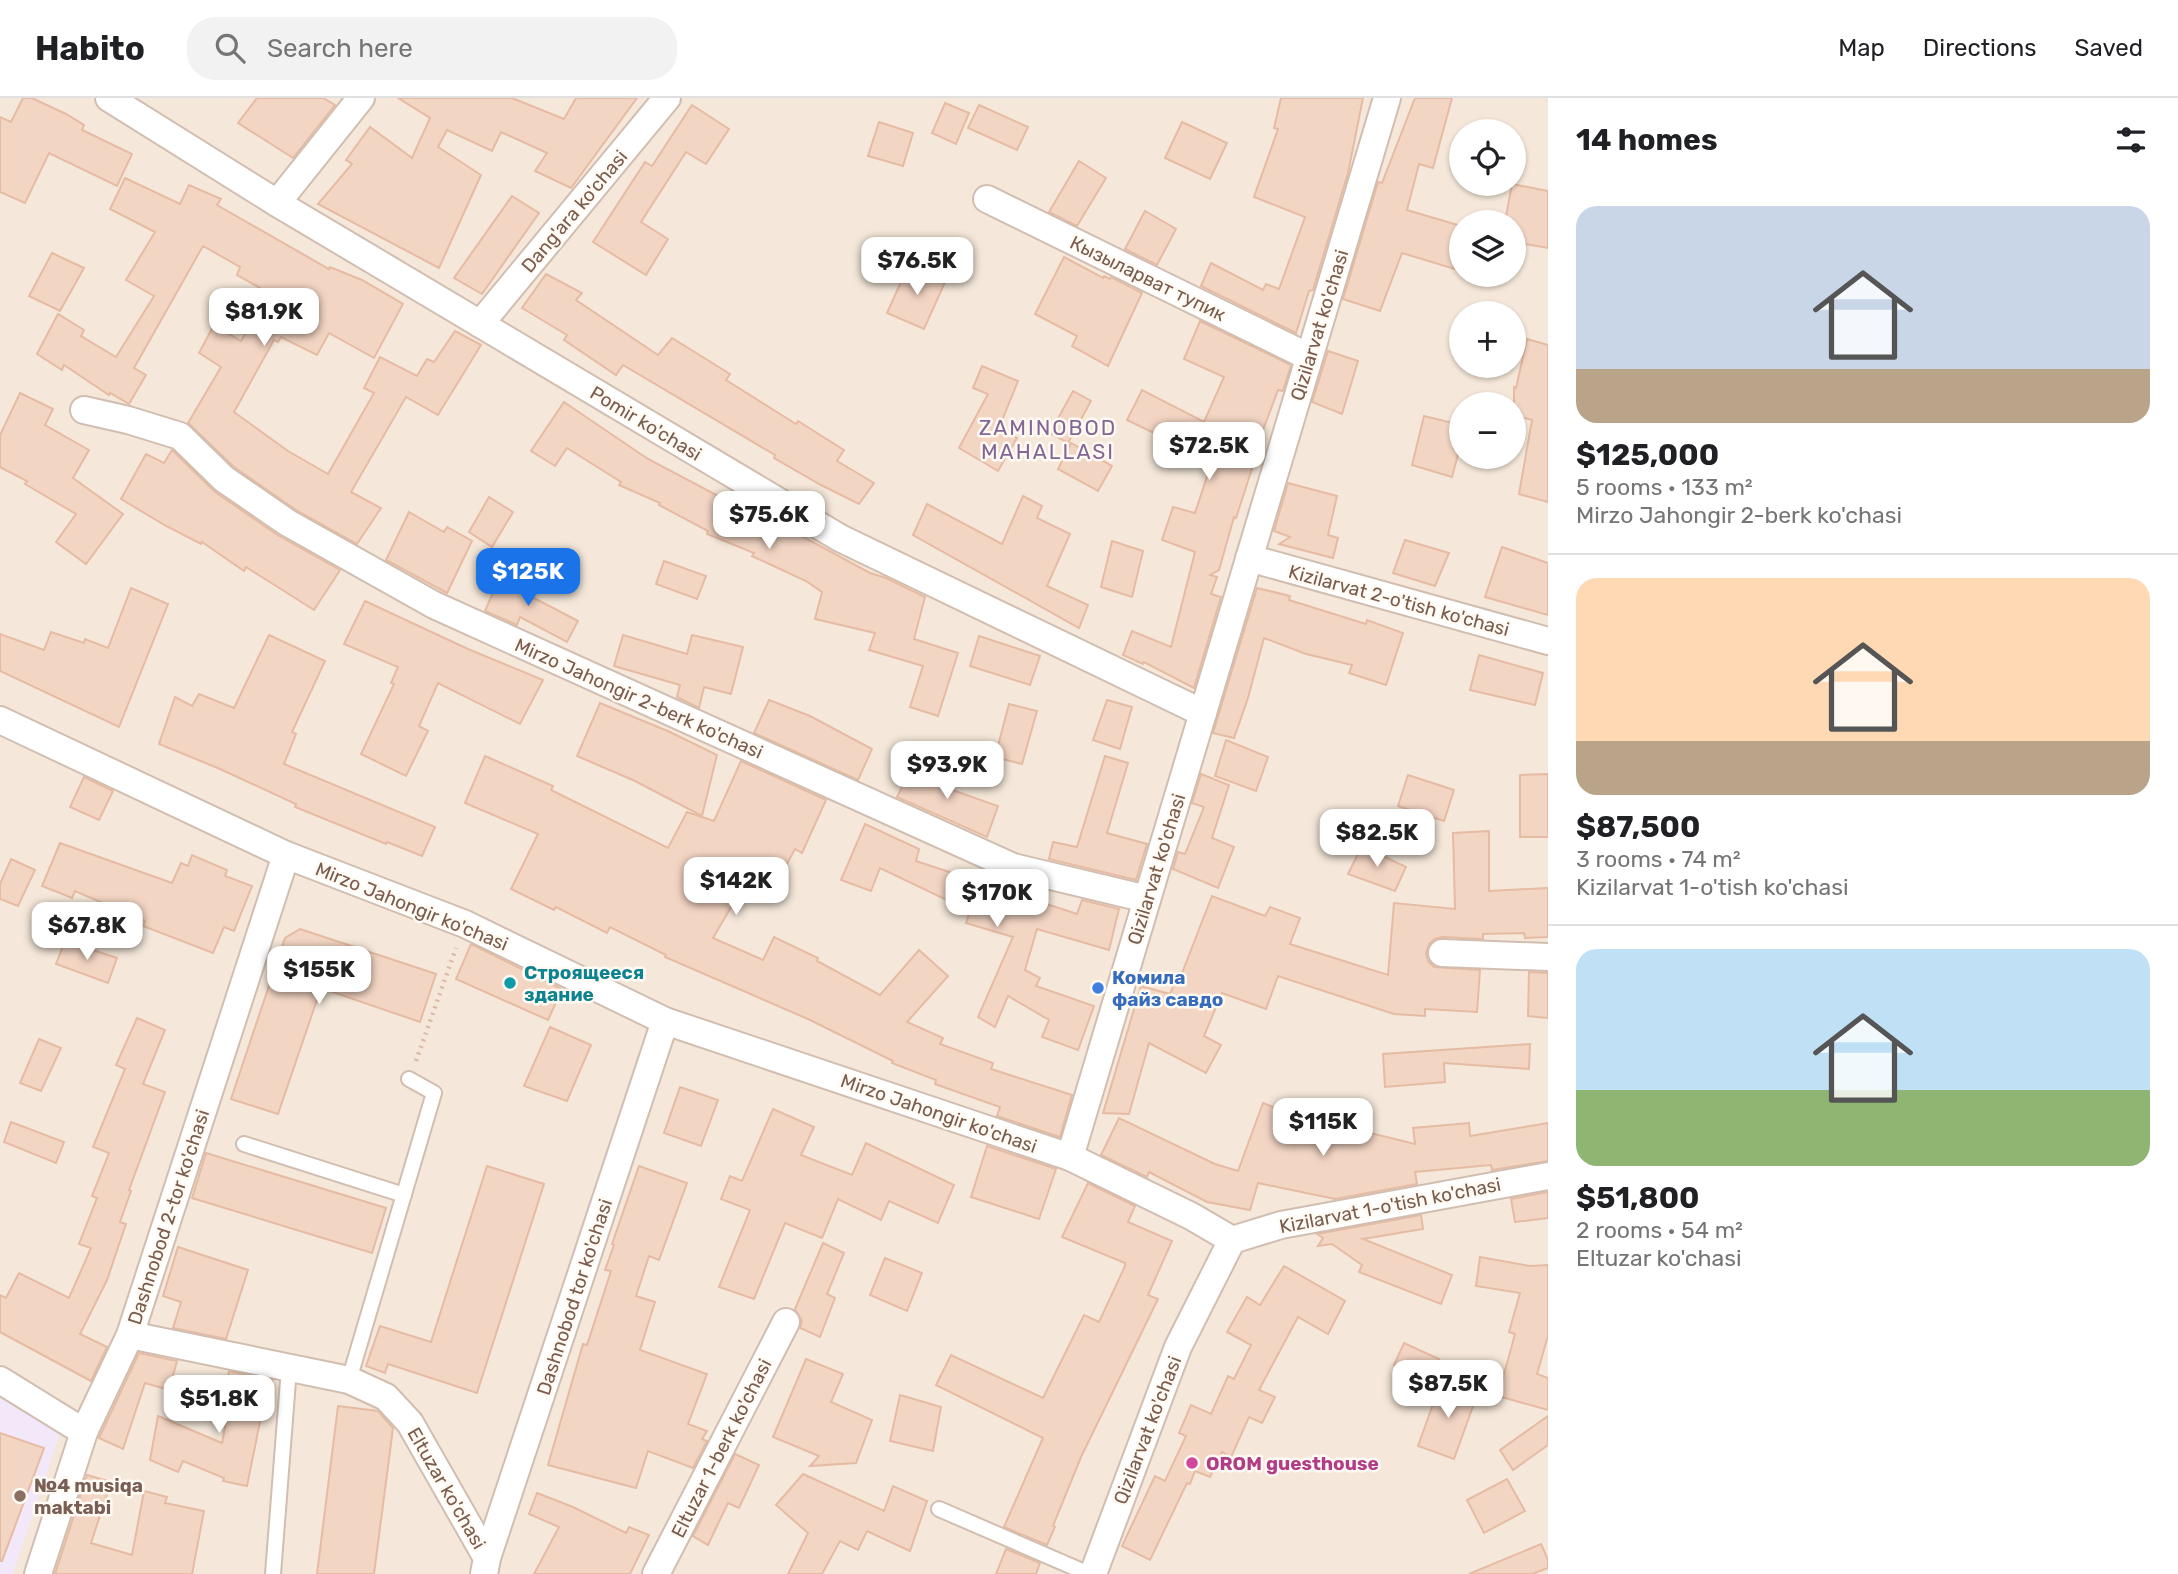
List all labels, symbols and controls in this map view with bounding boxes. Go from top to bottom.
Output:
search box [187,17,677,80]
text: Habito [35,29,145,68]
icon: search [211,29,249,67]
text: Search here [267,33,413,64]
text: Map [1838,34,1885,62]
text: Directions [1923,34,2036,62]
text: Saved [2074,34,2143,62]
map controls [1449,119,1526,469]
button: locate [1449,119,1526,196]
icon: filters [2112,121,2150,159]
text: 14 homes [1576,122,1718,158]
street label: Dang'ara ko'chasi [516,145,632,277]
button: layers [1449,210,1526,287]
street label: Кызыларват тупик [1066,231,1229,326]
pin: $76.5K [860,238,974,297]
text: $76.5K [877,246,957,274]
street label: Qizilarvat ko'chasi [1286,247,1353,403]
icon: home [1800,252,1926,378]
pin: $81.9K [207,288,321,348]
text: $81.9K [225,297,303,325]
button: + [1449,301,1526,378]
street label: Pomir ko'chasi [586,381,706,466]
button: − [1449,392,1526,469]
district label: ZAMINOBOD MAHALLASI [979,415,1117,464]
pin: $72.5K [1152,422,1266,482]
text: $72.5K [1169,431,1249,459]
text: $125,000 [1576,437,1719,473]
text: 5 rooms · 133 m² [1576,473,1753,501]
pin: $75.6K [712,491,826,551]
text: $75.6K [729,500,809,528]
text: Mirzo Jahongir 2-berk ko'chasi [1576,501,1902,529]
pin: $125K [479,548,577,608]
text: $125K [492,557,564,585]
street label: Kizilarvat 2-o'tish ko'chasi [1286,560,1512,641]
icon: home [1800,624,1926,750]
street label: Mirzo Jahongir 2-berk ko'chasi [511,633,766,764]
pin: $93.9K [890,742,1004,801]
text: $93.9K [907,750,987,778]
street label: Qizilarvat ko'chasi [1123,791,1190,947]
text: $87,500 [1576,809,1700,845]
pin: $82.5K [1320,810,1434,869]
text: $82.5K [1336,818,1418,846]
text: 3 rooms · 74 m² [1576,845,1741,873]
street label: Mirzo Jahongir ko'chasi [312,857,512,956]
pin: $142K [687,858,785,917]
text: $142K [700,866,772,894]
pin: $170K [948,870,1046,929]
text: Kizilarvat 1-o'tish ko'chasi [1576,873,1848,901]
text: $170K [962,878,1032,906]
pin: $67.8K [30,902,144,962]
text: $67.8K [48,911,126,939]
pin: $155K [270,946,368,1006]
text: $155K [283,955,355,983]
place label: Строящееся здание [524,961,644,1006]
place label: Комила файз савдо [1112,966,1223,1011]
marker: Строящееся здание [502,975,518,991]
marker: Комила файз савдо [1090,980,1106,996]
icon: home [1800,995,1926,1121]
street label: Mirzo Jahongir ko'chasi [838,1069,1040,1158]
pin: $115K [1274,1098,1372,1158]
street label: Dashnobod 2-tor ko'chasi [123,1107,214,1328]
text: $115K [1289,1107,1357,1135]
street label: Kizilarvat 1-o'tish ko'chasi [1277,1173,1503,1238]
text: $51,800 [1576,1180,1699,1216]
street label: Dashnobod tor ko'chasi [532,1196,617,1398]
text: 2 rooms · 54 m² [1576,1216,1743,1244]
text: Eltuzar ko'chasi [1576,1244,1741,1272]
street label: Qizilarvat ko'chasi [1109,1353,1186,1507]
street label: Eltuzar 1-berk ko'chasi [666,1355,777,1541]
pin: $87.5K [1391,1360,1505,1420]
text: $87.5K [1408,1369,1488,1397]
pin: $51.8K [162,1376,276,1435]
text: $51.8K [180,1384,258,1412]
street label: Eltuzar ko'chasi [402,1423,491,1553]
place label: OROM guesthouse [1206,1452,1379,1475]
marker: OROM guesthouse [1184,1455,1200,1471]
place label: №4 musiqa maktabi [34,1474,143,1519]
marker: №4 musiqa maktabi [12,1488,28,1504]

